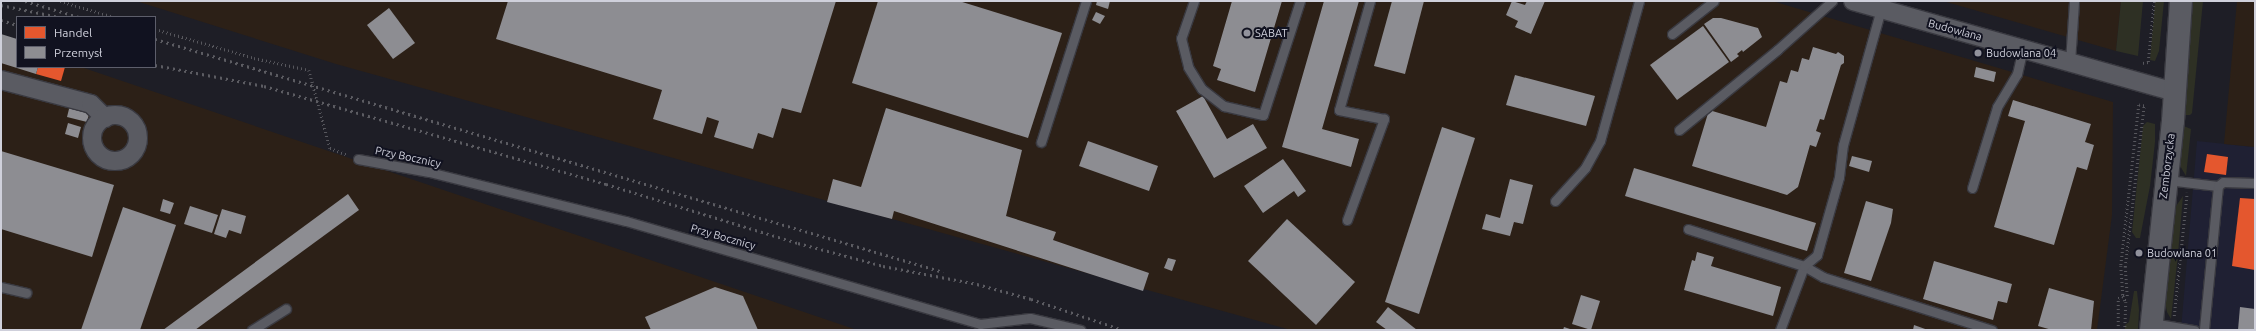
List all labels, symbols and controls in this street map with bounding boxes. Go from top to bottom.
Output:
legend [16,16,156,68]
street label: Budowlana [1927,16,1983,44]
text: Handel [54,26,92,39]
place label: SABAT [1255,26,1288,40]
marker: SABAT [1242,28,1252,38]
text: Przemysł [54,46,102,59]
place label: Budowlana 04 [1986,46,2056,60]
marker: Budowlana 04 [1973,48,1983,58]
street label: Zemborzycka [2156,133,2178,199]
street label: Przy Bocznicy [374,144,442,170]
street label: Przy Bocznicy [689,221,757,253]
place label: Budowlana 01 [2147,246,2217,260]
marker: Budowlana 01 [2134,248,2144,258]

